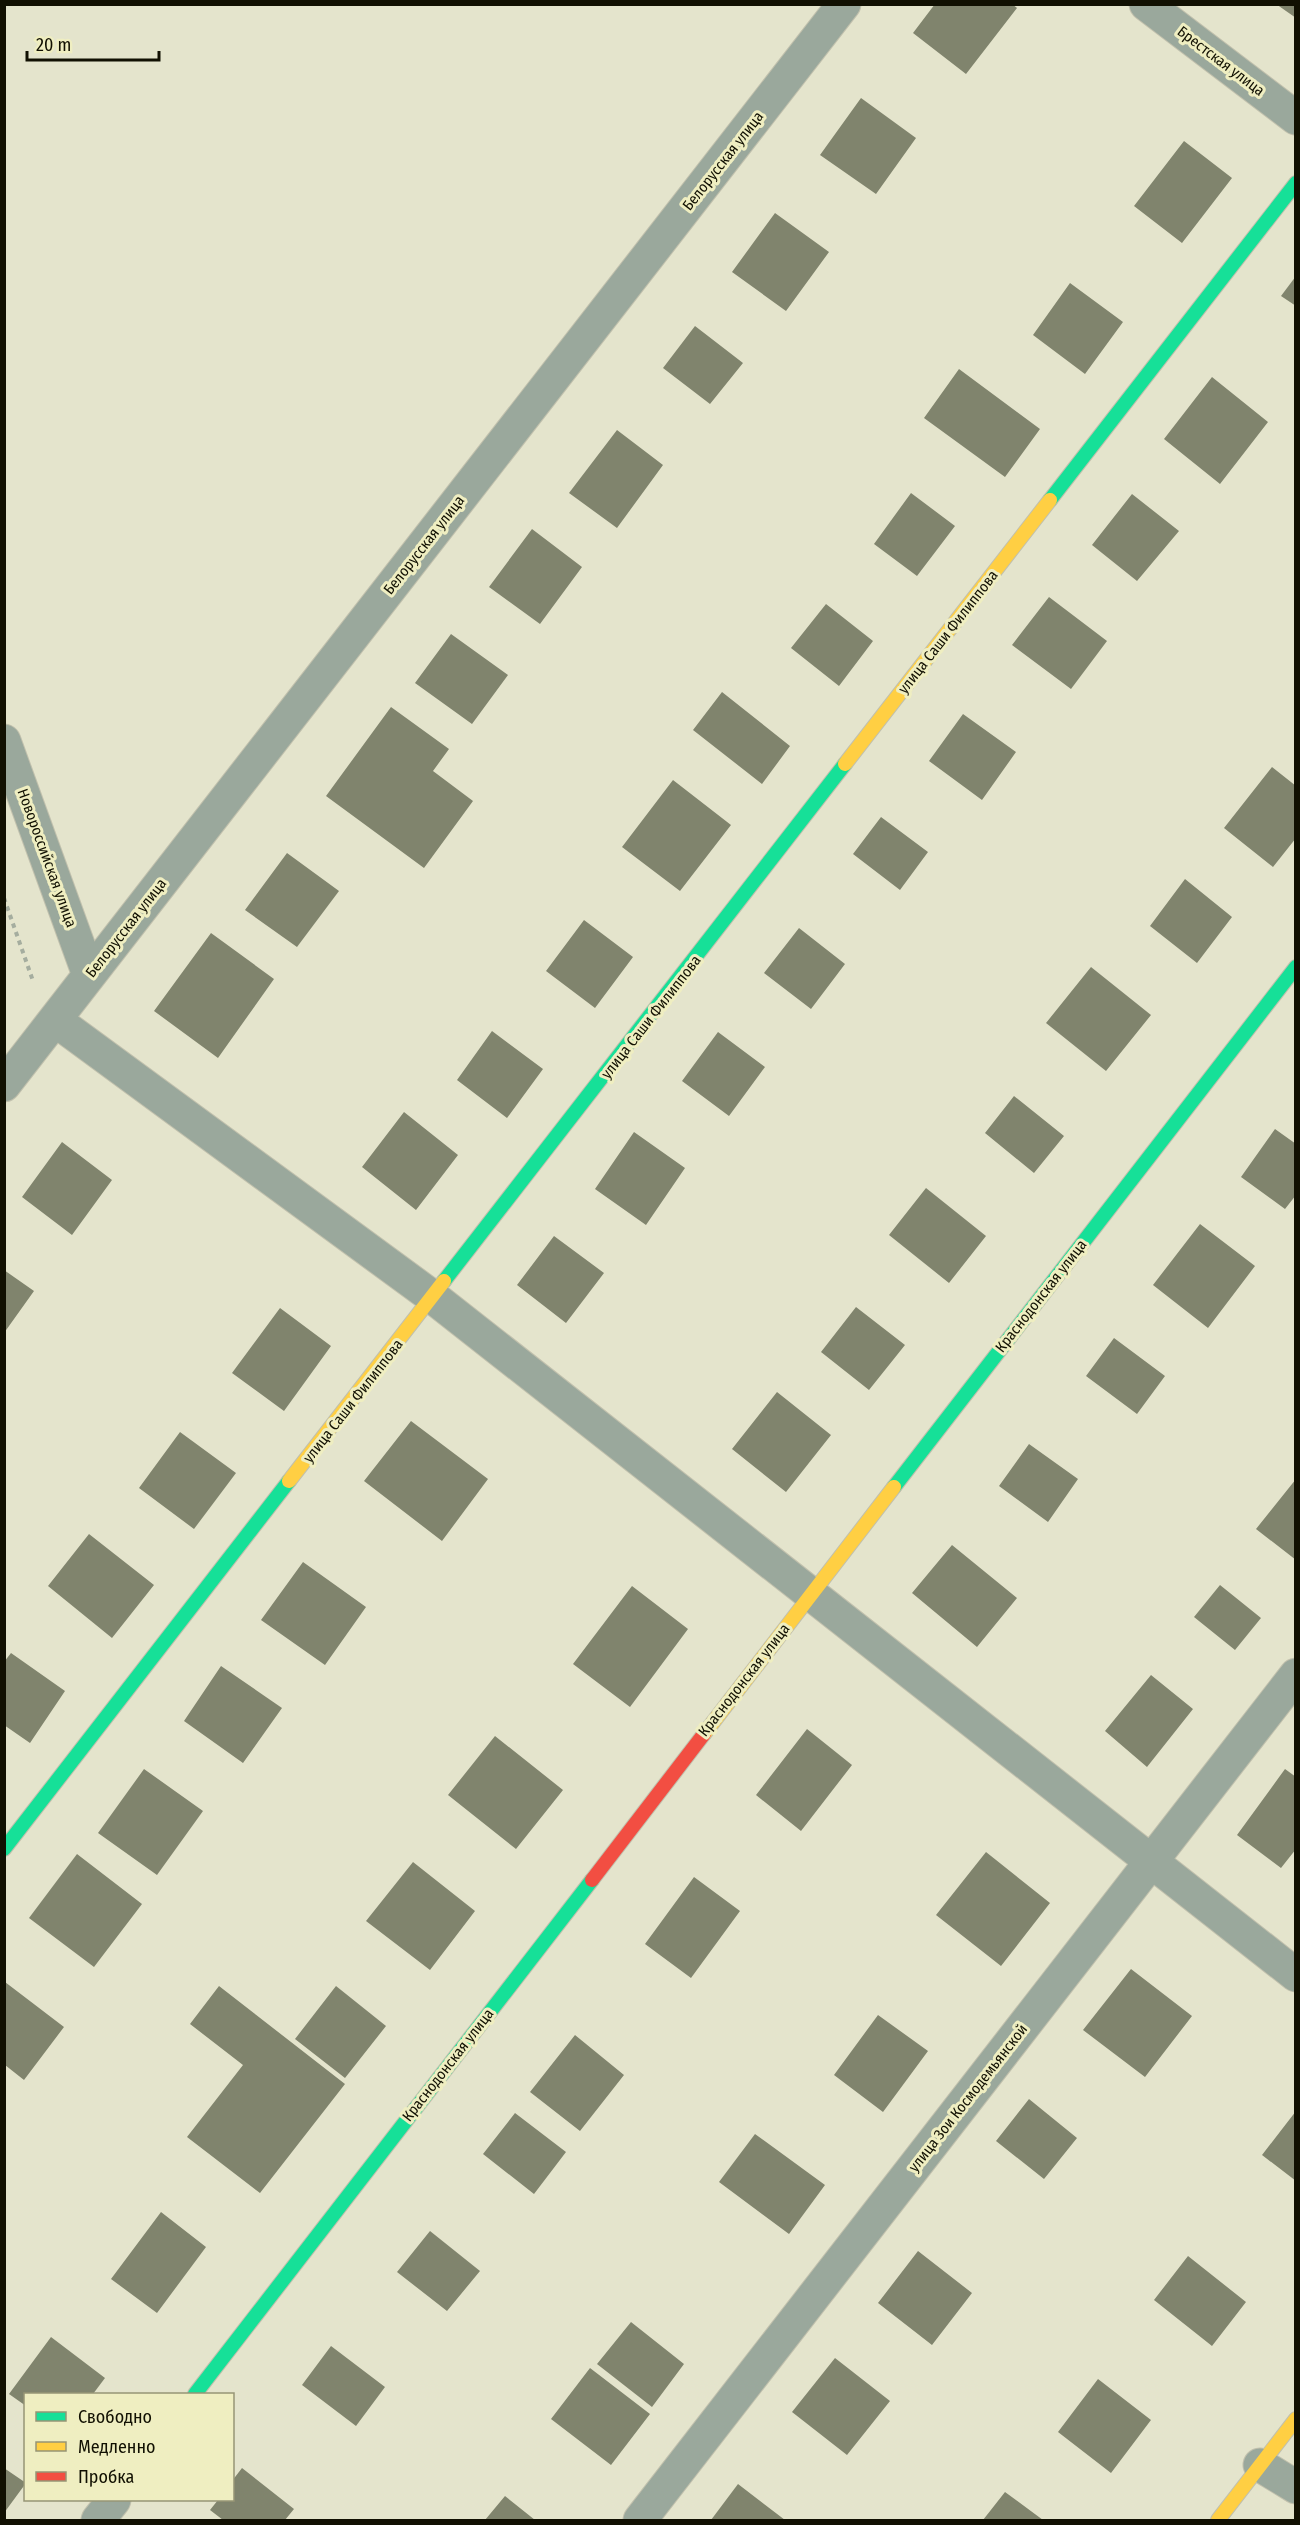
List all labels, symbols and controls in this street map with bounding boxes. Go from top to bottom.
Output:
street label: Брестская улица [1174,22,1268,100]
scale bar [27,24,159,62]
text: 20 m [36,34,71,56]
street label: Белорусская улица [679,108,767,214]
street label: Белорусская улица [380,492,468,598]
street label: улица Саши Филиппова [894,567,1002,697]
street label: Новороссийская улица [14,786,80,930]
street label: Белорусская улица [82,875,170,981]
street label: улица Саши Филиппова [597,952,705,1082]
street label: Краснодонская улица [991,1236,1091,1356]
street label: улица Саши Филиппова [299,1336,407,1466]
street label: Краснодонская улица [694,1620,794,1740]
street label: Краснодонская улица [398,2005,498,2125]
street label: улица Зои Космодемьянской [905,2021,1031,2175]
legend [24,2393,234,2501]
text: Свободно [78,2406,152,2428]
text: Медленно [78,2436,156,2458]
text: Пробка [78,2466,134,2488]

